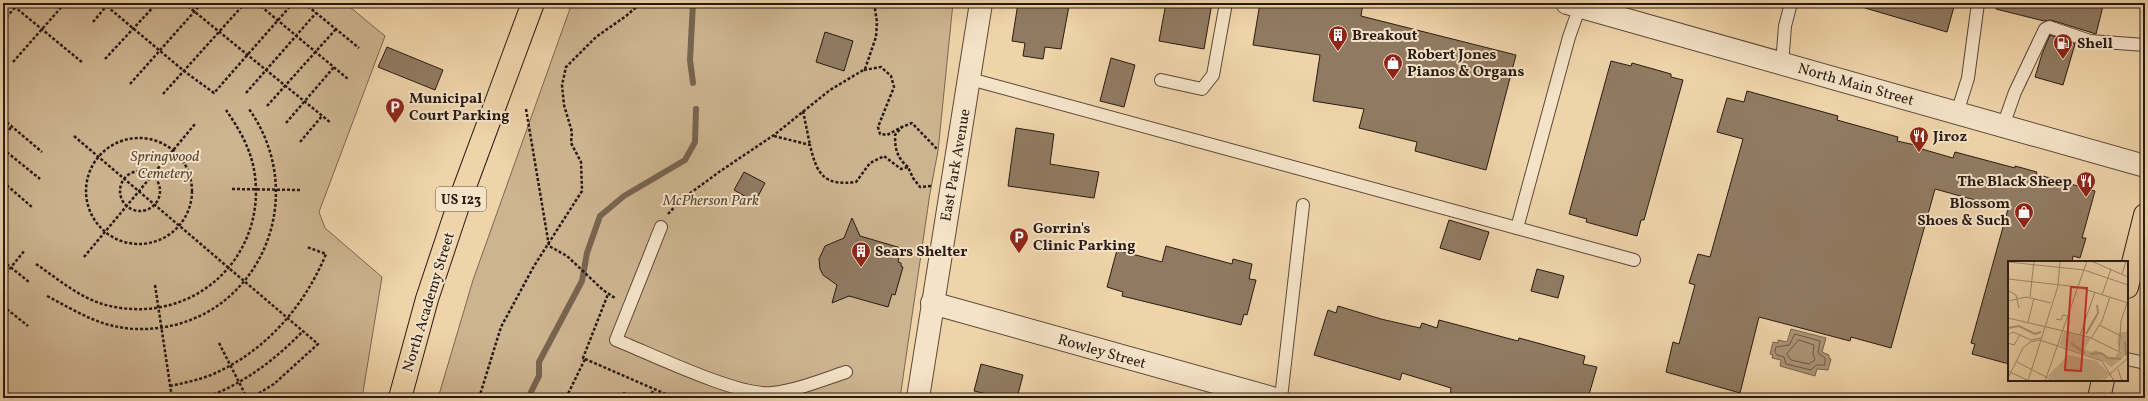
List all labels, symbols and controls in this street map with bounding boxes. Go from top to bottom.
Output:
building icon: Breakout [1327,24,1349,52]
place label: Breakout [1352,26,1418,47]
fuel station icon: Shell [2052,32,2074,60]
place label: Shell [2077,34,2113,55]
place label: Robert Jones Pianos & Organs [1407,45,1524,83]
shop icon: Robert Jones Pianos & Organs [1382,52,1404,80]
street label: North Main Street [1795,59,1916,112]
place label: Municipal Court Parking [409,89,510,127]
parking icon: Municipal Court Parking [384,96,406,124]
street label: East Park Avenue [936,107,977,223]
restaurant icon: Jiroz [1908,125,1930,153]
place label: Jiroz [1932,127,1967,148]
park label: Springwood Cemetery [131,147,199,185]
restaurant icon: The Black Sheep [2075,170,2097,198]
place label: The Black Sheep [1957,172,2072,193]
road number: US 123 [436,187,486,211]
park label: McPherson Park [662,191,759,212]
place label: Blossom Shoes & Such [1917,194,2010,232]
shop icon: Blossom Shoes & Such [2013,201,2035,229]
place label: Gorrin's Clinic Parking [1033,219,1135,257]
parking icon: Gorrin's Clinic Parking [1008,226,1030,254]
street label: North Academy Street [398,230,461,375]
building icon: Sears Shelter [850,240,872,268]
place label: Sears Shelter [875,242,967,263]
inset map [2008,261,2128,381]
street label: Rowley Street [1055,330,1148,375]

